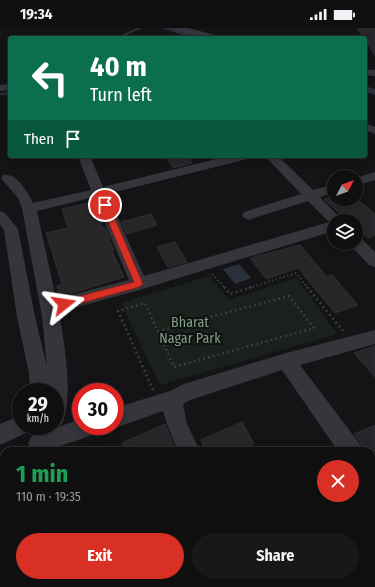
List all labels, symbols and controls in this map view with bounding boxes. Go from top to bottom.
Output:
text: 19:34 [20,5,53,23]
text: 40 m [90,50,147,83]
icon: left [24,52,76,104]
text: Turn left [90,84,152,106]
icon: arrive [62,128,84,150]
text: Then [24,130,54,148]
north arrow [327,170,363,206]
map controls [327,170,363,250]
pin [88,188,122,222]
icon: arrive [94,194,116,216]
button: layers [327,214,363,250]
position arrow [43,283,85,325]
park label: Bharat Nagar Park [159,314,221,347]
speed limit sign: 30 [72,383,124,435]
text: 29 [28,392,48,416]
text: km/h [27,413,49,425]
text: 1 min [16,460,68,488]
button: close [317,460,359,502]
text: 110 m · 19:35 [16,489,81,504]
button: Exit [16,533,184,579]
button: Share [192,533,359,579]

